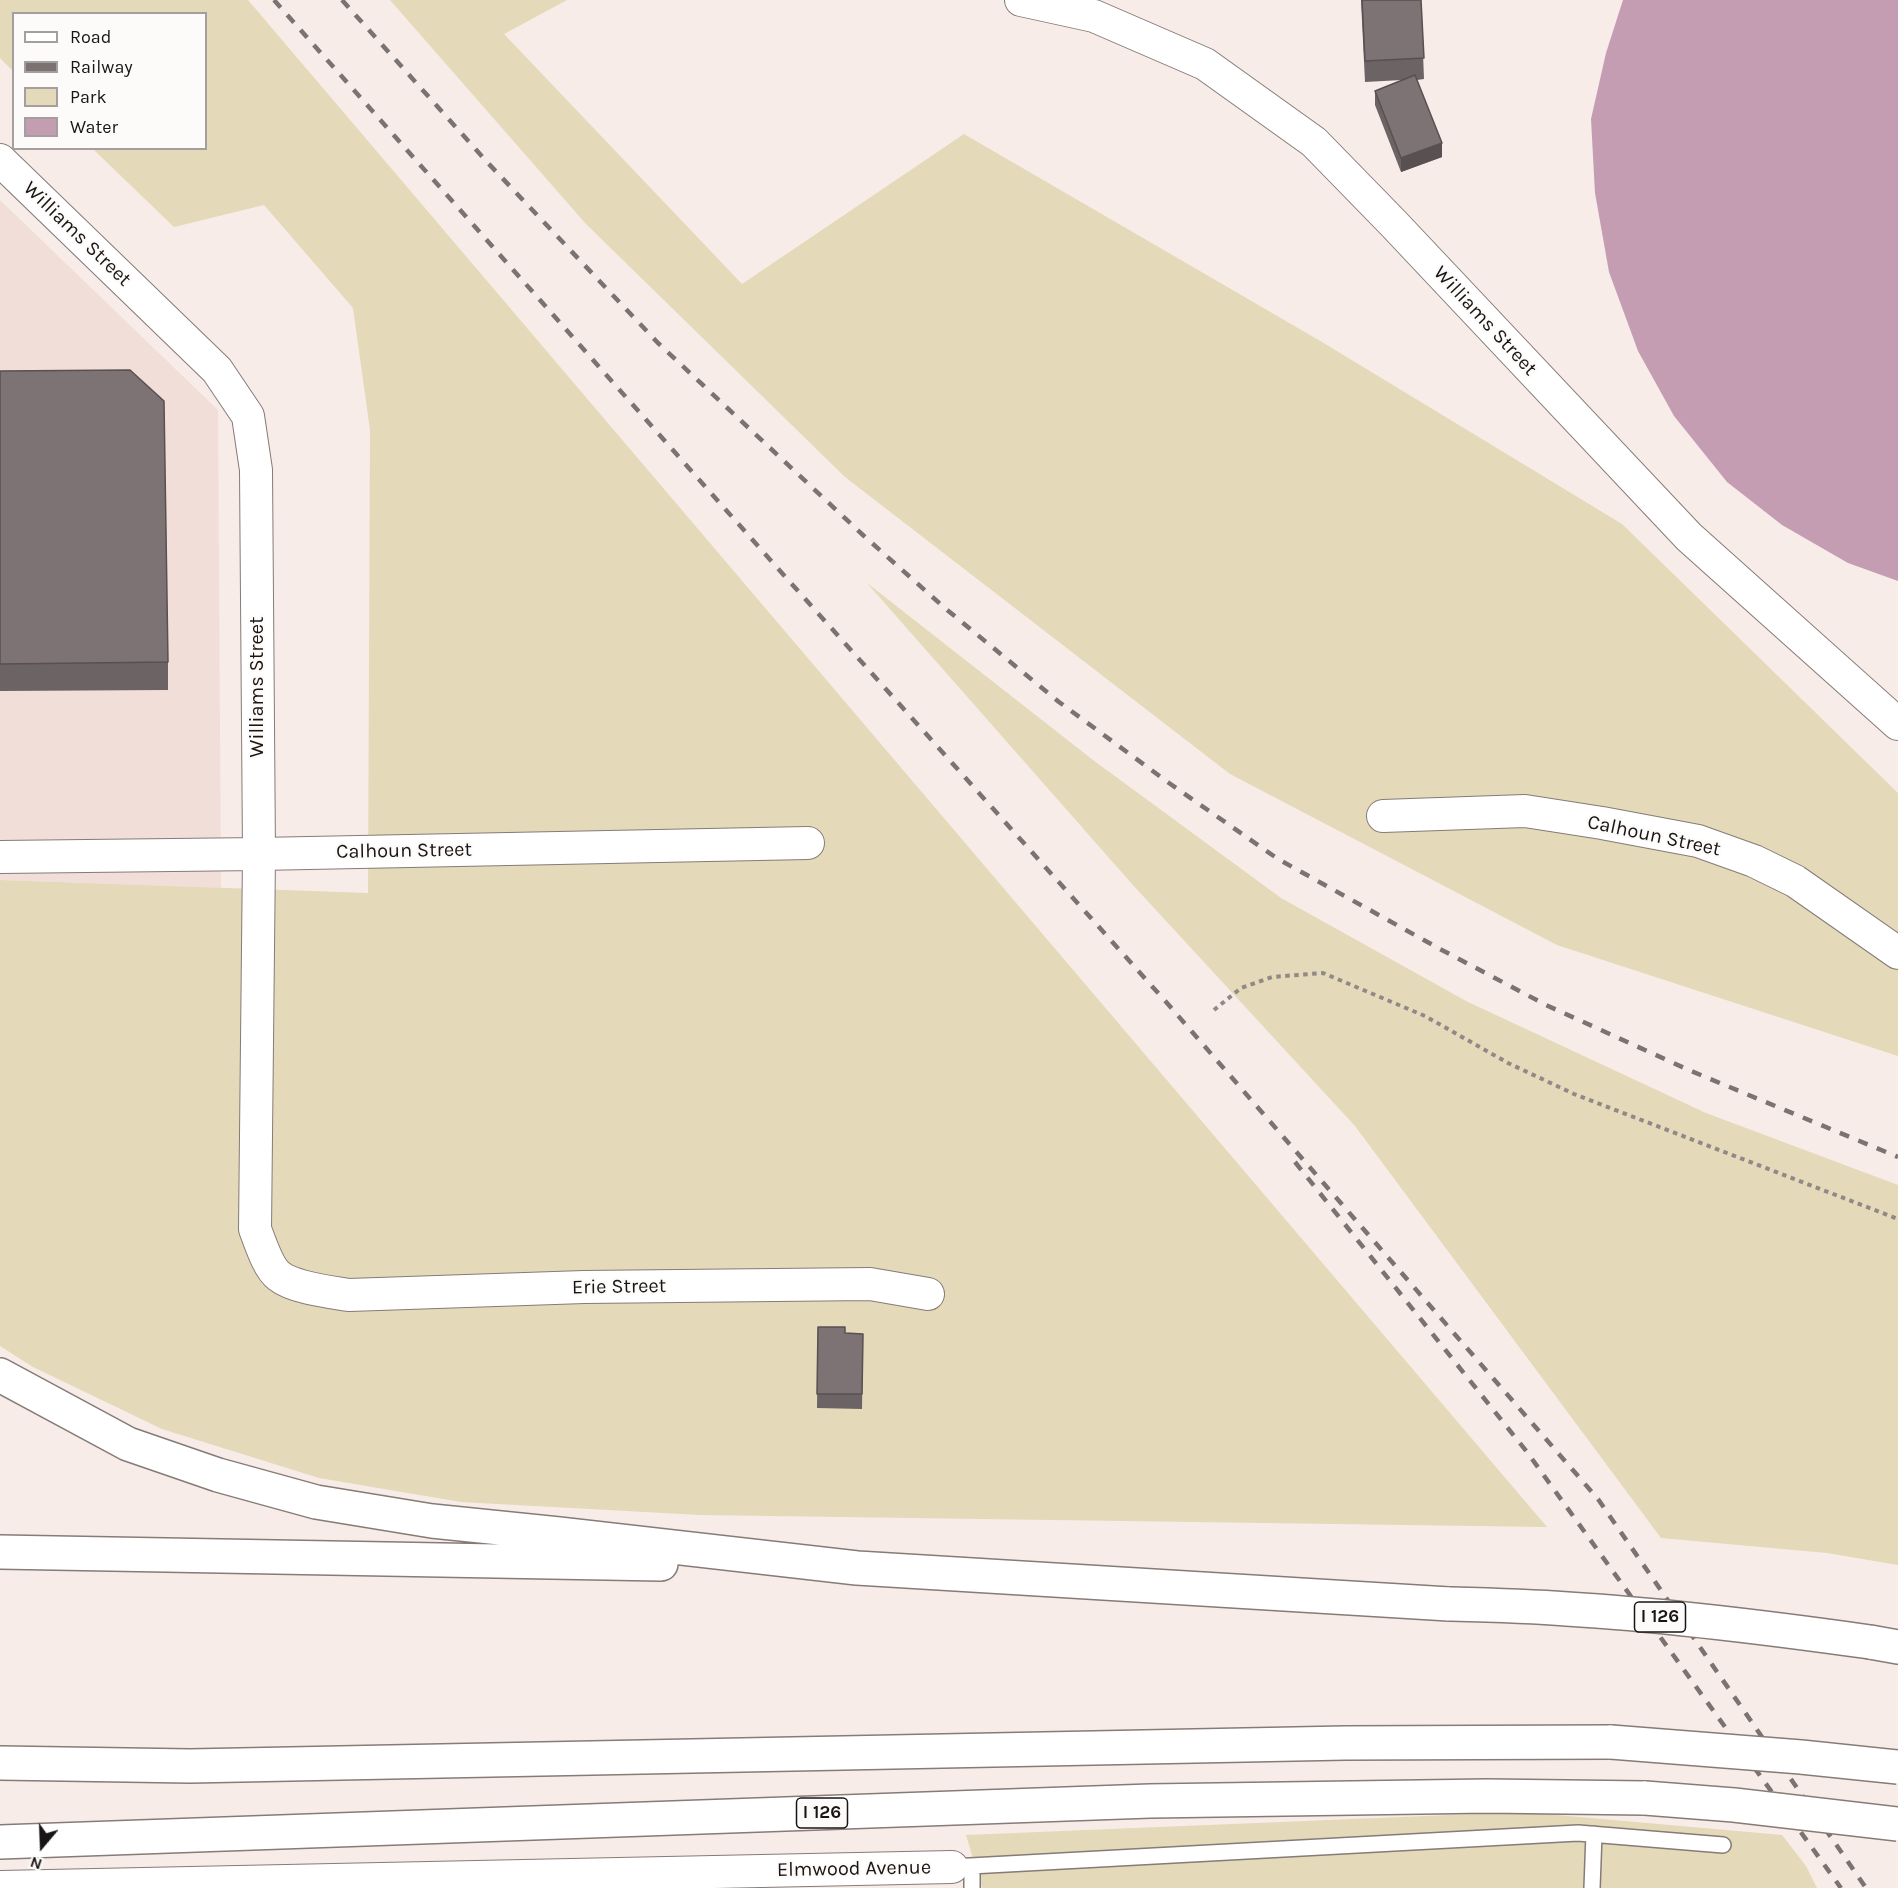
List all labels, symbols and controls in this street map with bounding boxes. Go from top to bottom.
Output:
legend [12,12,207,150]
text: Road [70,26,111,48]
text: Railway [70,56,133,78]
text: Park [70,86,107,108]
text: Water [70,116,118,138]
street label: Williams Street [18,176,136,292]
street label: Williams Street [1428,261,1542,381]
street label: Williams Street [245,617,269,757]
street label: Calhoun Street [1585,810,1723,862]
street label: Calhoun Street [336,838,472,864]
street label: Erie Street [572,1274,666,1300]
road number: I 126 [1634,1602,1686,1632]
road number: I 126 [796,1798,848,1828]
north arrow [12,1816,72,1876]
text: N [27,1853,45,1874]
street label: Elmwood Avenue [777,1856,931,1882]

